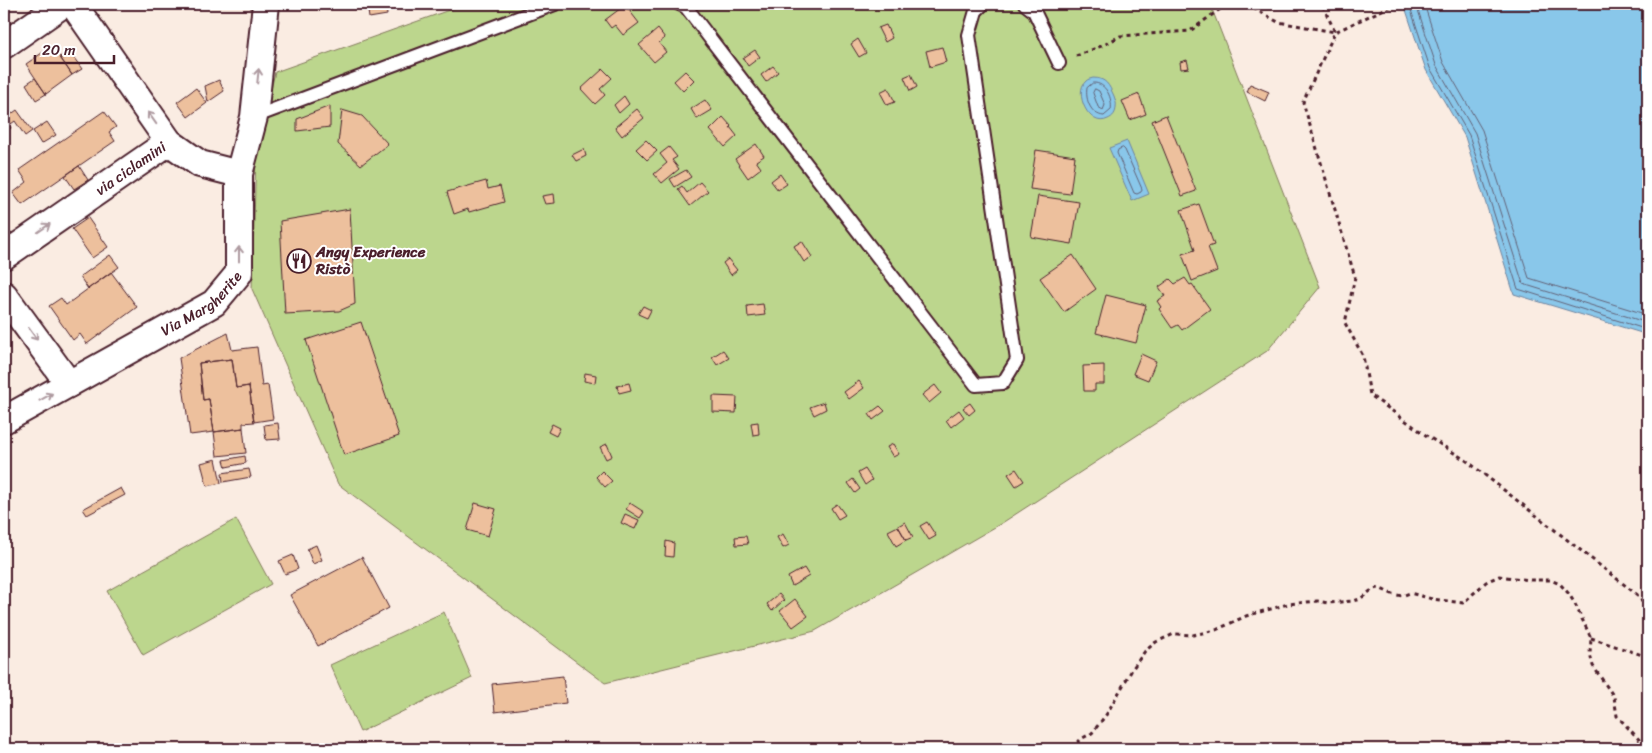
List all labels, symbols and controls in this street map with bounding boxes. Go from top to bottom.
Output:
scale bar [35,32,114,64]
text: 20 m [42,37,76,63]
one-way arrow [253,68,263,84]
one-way arrow [147,111,157,125]
street label: via ciclamini [90,134,172,202]
one-way arrow [37,223,51,233]
place label: Angy Experience Ristò [315,239,426,282]
one-way arrow [234,246,244,262]
restaurant icon: Angy Experience Ristò [286,248,312,274]
street label: Via Margherite [156,265,249,343]
one-way arrow [27,327,38,340]
one-way arrow [39,391,53,401]

